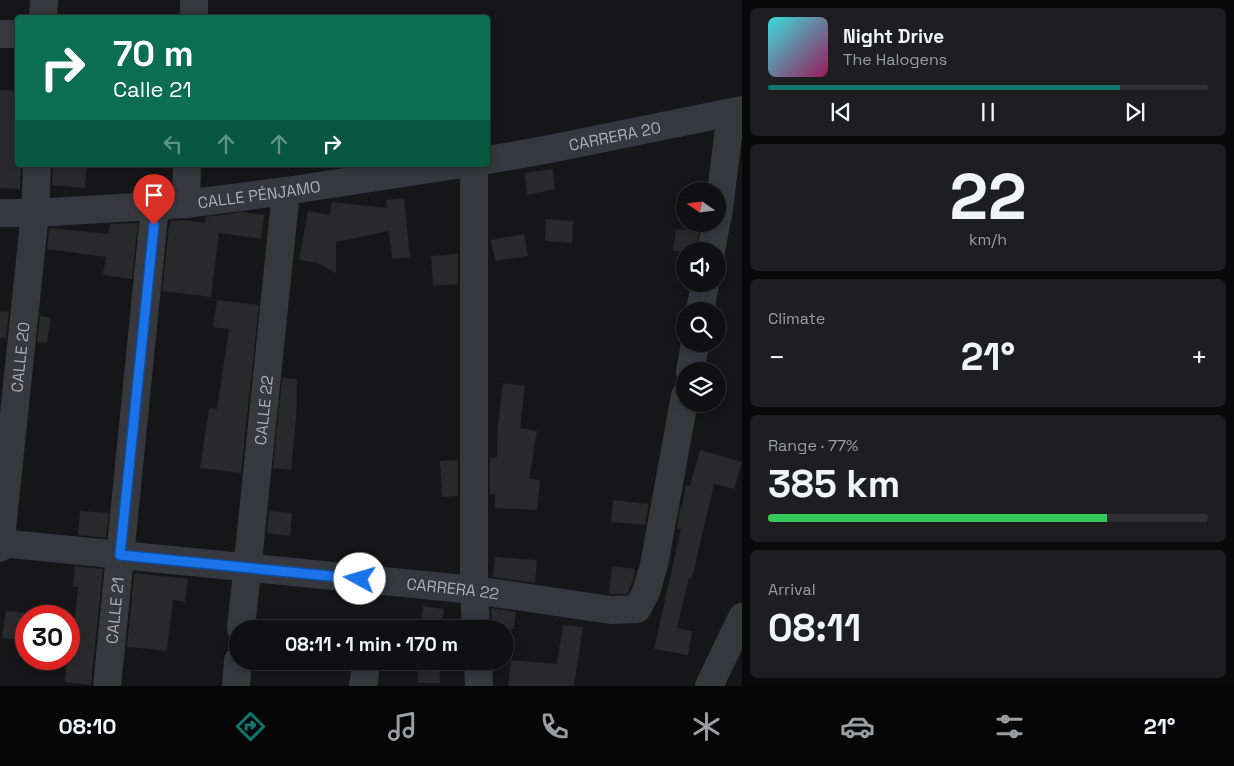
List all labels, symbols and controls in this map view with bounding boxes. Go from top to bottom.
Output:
text: Night Drive [843,24,944,49]
text: 70 m [113,32,194,76]
icon: right [30,35,95,100]
text: The Halogens [843,49,947,70]
text: Calle 21 [113,75,192,103]
icon: previous [827,98,855,126]
icon: pause [974,98,1002,126]
icon: next [1121,98,1149,126]
street label: CARRERA 20 [567,116,663,155]
icon: left [159,130,187,158]
icon: ahead [212,130,240,158]
icon: ahead [265,130,293,158]
icon: right [318,130,346,158]
text: 22 [949,155,1027,238]
pin [133,174,175,225]
street label: CALLE PÉNJAMO [196,175,322,213]
icon: arrive [140,181,168,209]
north arrow [676,182,726,232]
map controls [676,182,726,412]
text: km/h [969,229,1007,250]
button: sound [676,242,726,292]
button: search [676,302,726,352]
text: Climate [768,308,825,329]
street label: CALLE 20 [6,321,34,393]
text: 21° [961,333,1015,381]
text: − [768,339,785,375]
text: + [1191,339,1208,375]
button: layers [676,362,726,412]
street label: CALLE 22 [249,374,278,446]
text: Range · 77% [768,435,858,456]
text: 385 km [768,460,900,508]
position arrow [333,552,385,604]
street label: CARRERA 22 [406,573,500,604]
street label: CALLE 21 [101,576,128,645]
text: Arrival [768,579,816,600]
text: 08:11 [768,604,861,652]
speed limit sign: 30 [15,605,80,670]
text: 08:11 · 1 min · 170 m [285,632,458,657]
icon: directions [233,709,268,744]
icon: music [385,709,420,744]
icon: phone [537,709,572,744]
icon: climate [689,709,724,744]
icon: car [840,709,875,744]
icon: filters [992,709,1027,744]
text: 08:10 [58,712,117,740]
text: 21° [1144,712,1176,740]

